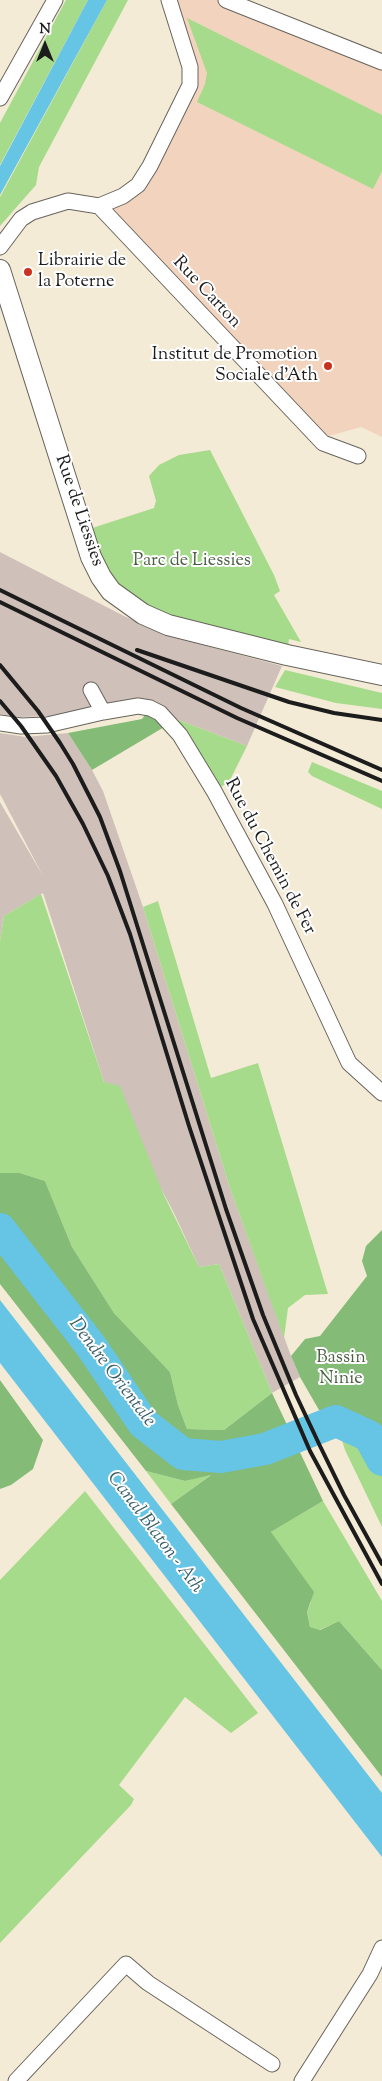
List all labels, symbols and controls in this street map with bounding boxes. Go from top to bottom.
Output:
north arrow [20,20,70,70]
text: N [39,20,51,40]
place label: Librairie de la Poterne [38,251,126,294]
street label: Rue Carton [167,252,245,334]
marker: Librairie de la Poterne [22,266,34,278]
place label: Institut de Promotion Sociale d'Ath [152,345,318,388]
marker: Institut de Promotion Sociale d'Ath [322,360,334,372]
street label: Rue de Liessies [49,453,107,569]
park label: Parc de Liessies [133,551,251,573]
street label: Rue du Chemin de Fer [219,775,319,939]
water label: Dendre Orientale [63,1314,159,1432]
park label: Bassin Ninie [316,1348,366,1390]
water label: Canal Blaton - Ath [101,1468,207,1598]

